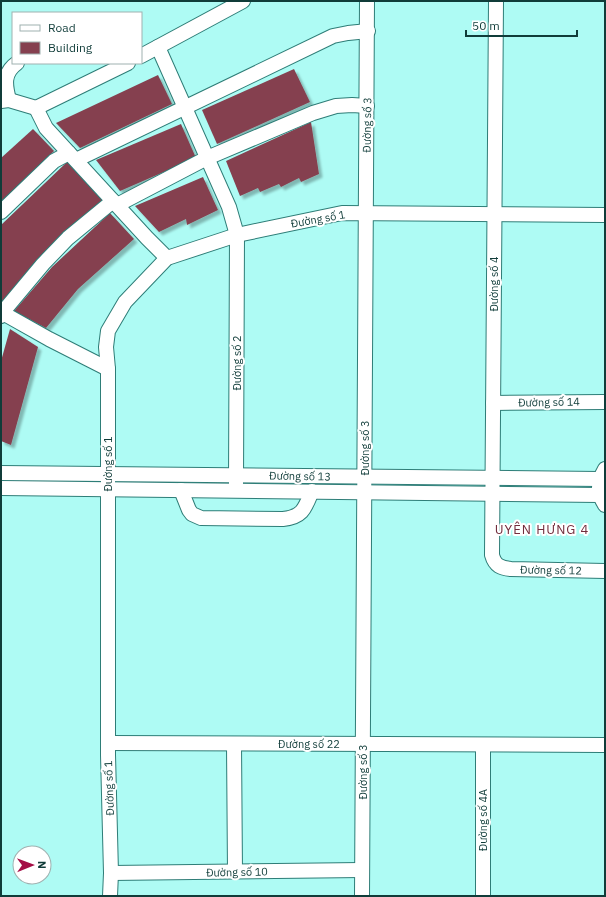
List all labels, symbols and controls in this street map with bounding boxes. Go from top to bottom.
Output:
legend [12,12,142,64]
scale bar [466,12,577,38]
text: 50 m [472,18,500,33]
text: Road [48,20,76,35]
text: Building [48,40,93,55]
street label: Đường số 3 [360,97,374,153]
street label: Đường số 1 [290,207,347,231]
street label: Đường số 4 [487,256,501,312]
street label: Đường số 2 [230,335,244,391]
street label: Đường số 14 [518,394,580,410]
street label: Đường số 3 [358,420,372,476]
street label: Đường số 1 [101,436,115,492]
street label: Đường số 13 [269,468,331,484]
district label: UYÊN HƯNG 4 [495,521,589,538]
street label: Đường số 12 [520,562,582,578]
street label: Đường số 22 [278,737,340,751]
street label: Đường số 3 [356,744,370,800]
street label: Đường số 1 [101,760,117,816]
street label: Đường số 4A [476,789,490,851]
north arrow [12,845,52,885]
text: N [35,861,49,869]
street label: Đường số 10 [206,864,268,880]

